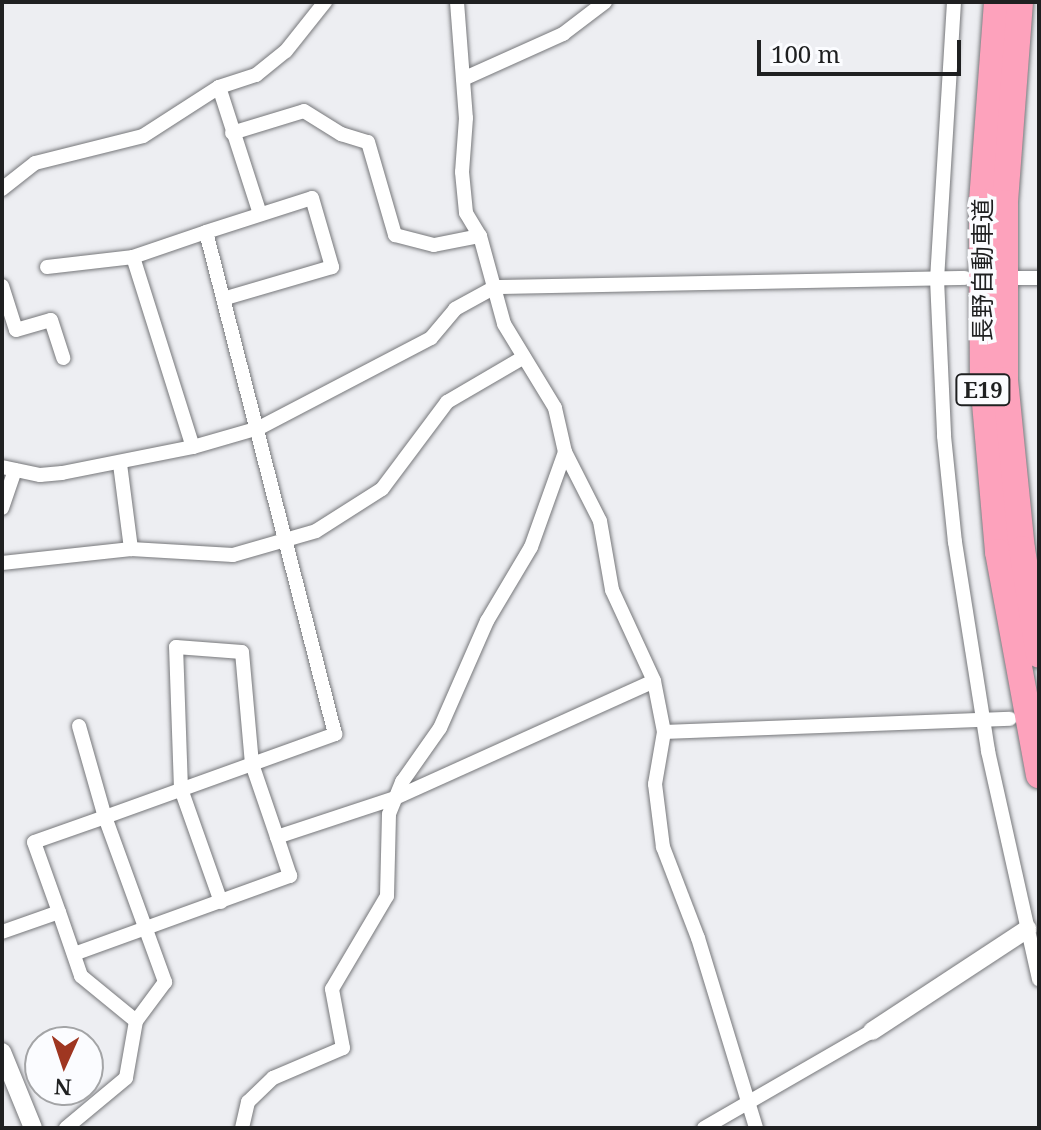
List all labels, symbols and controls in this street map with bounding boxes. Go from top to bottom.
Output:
scale bar [761,24,965,74]
text: 100 m [771,37,840,70]
street label: 長野自動車道 [968,198,996,342]
road number: E19 [955,372,1011,408]
north arrow [24,1026,104,1106]
text: N [53,1073,72,1103]

